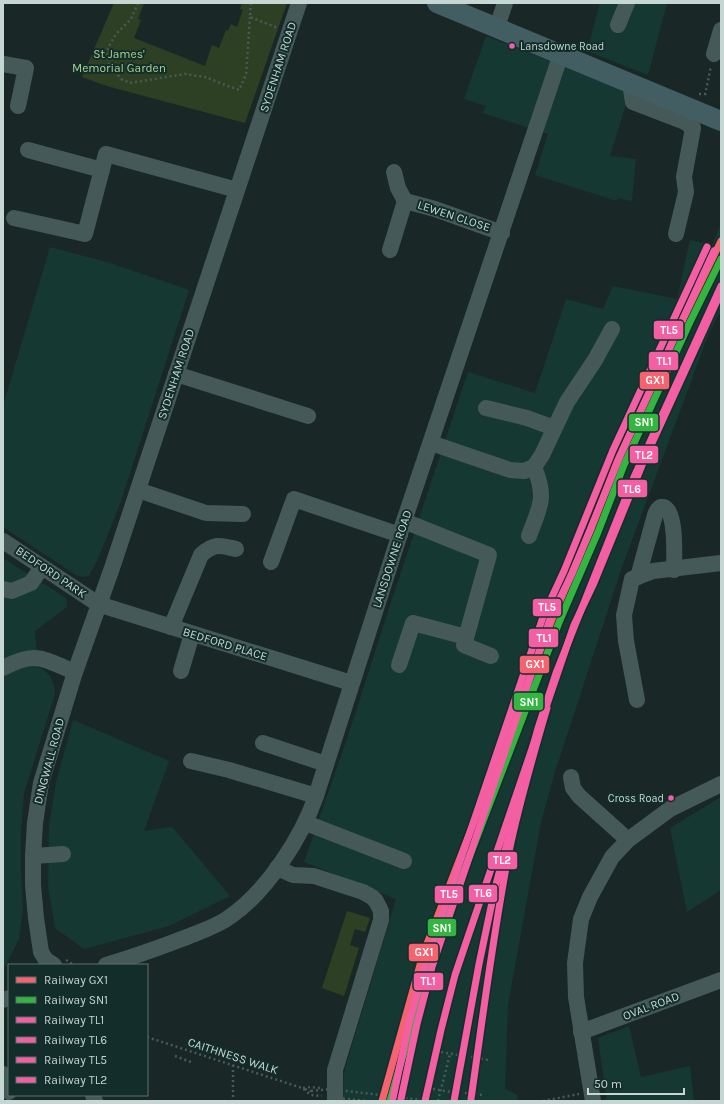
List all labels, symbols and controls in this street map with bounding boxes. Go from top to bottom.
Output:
street label: SYDENHAM ROAD [257,20,299,114]
place label: Lansdowne Road [520,40,604,53]
marker: Lansdowne Road [507,41,517,51]
park label: St James' Memorial Garden [72,47,166,75]
street label: LEWEN CLOSE [416,198,492,234]
line badge: TL5 [653,320,684,340]
text: TL5 [660,324,678,337]
street label: SYDENHAM ROAD [155,327,197,421]
line badge: TL1 [648,351,679,371]
text: TL1 [656,355,672,368]
line badge: GX1 [639,371,670,390]
text: GX1 [646,374,664,387]
line badge: SN1 [628,413,659,432]
text: SN1 [635,416,653,429]
line badge: TL2 [629,445,659,464]
text: TL2 [635,449,653,462]
line badge: TL6 [617,479,648,498]
text: TL6 [623,483,641,496]
street label: LANSDOWNE ROAD [370,508,414,610]
street label: BEDFORD PARK [13,543,89,601]
line badge: TL5 [532,598,562,617]
text: TL5 [538,601,556,614]
street label: BEDFORD PLACE [181,625,269,663]
line badge: TL1 [528,628,559,648]
text: TL1 [536,632,552,645]
line badge: GX1 [519,655,550,674]
text: GX1 [526,658,544,671]
line badge: SN1 [513,692,544,711]
text: SN1 [520,696,538,709]
street label: DINGWALL ROAD [31,716,67,806]
place label: Cross Road [608,792,664,805]
marker: Cross Road [666,793,676,803]
line badge: TL2 [487,851,518,870]
text: TL2 [493,854,511,867]
line badge: TL6 [468,884,498,903]
line badge: TL5 [434,885,464,904]
text: TL6 [474,887,492,900]
text: TL5 [440,888,458,901]
line badge: SN1 [427,918,457,937]
text: SN1 [433,922,451,935]
line badge: GX1 [408,943,439,962]
text: GX1 [415,946,433,959]
legend [8,964,148,1096]
line badge: TL1 [413,972,444,991]
text: Railway GX1 [44,973,108,987]
text: TL1 [420,975,436,988]
street label: OVAL ROAD [621,989,681,1023]
text: Railway SN1 [44,993,108,1007]
text: Railway TL1 [44,1013,104,1027]
text: Railway TL6 [44,1033,107,1047]
street label: CAITHNESS WALK [186,1035,281,1077]
text: Railway TL5 [44,1053,107,1067]
scale bar [588,1070,684,1096]
text: Railway TL2 [44,1073,107,1087]
text: 50 m [594,1077,622,1091]

